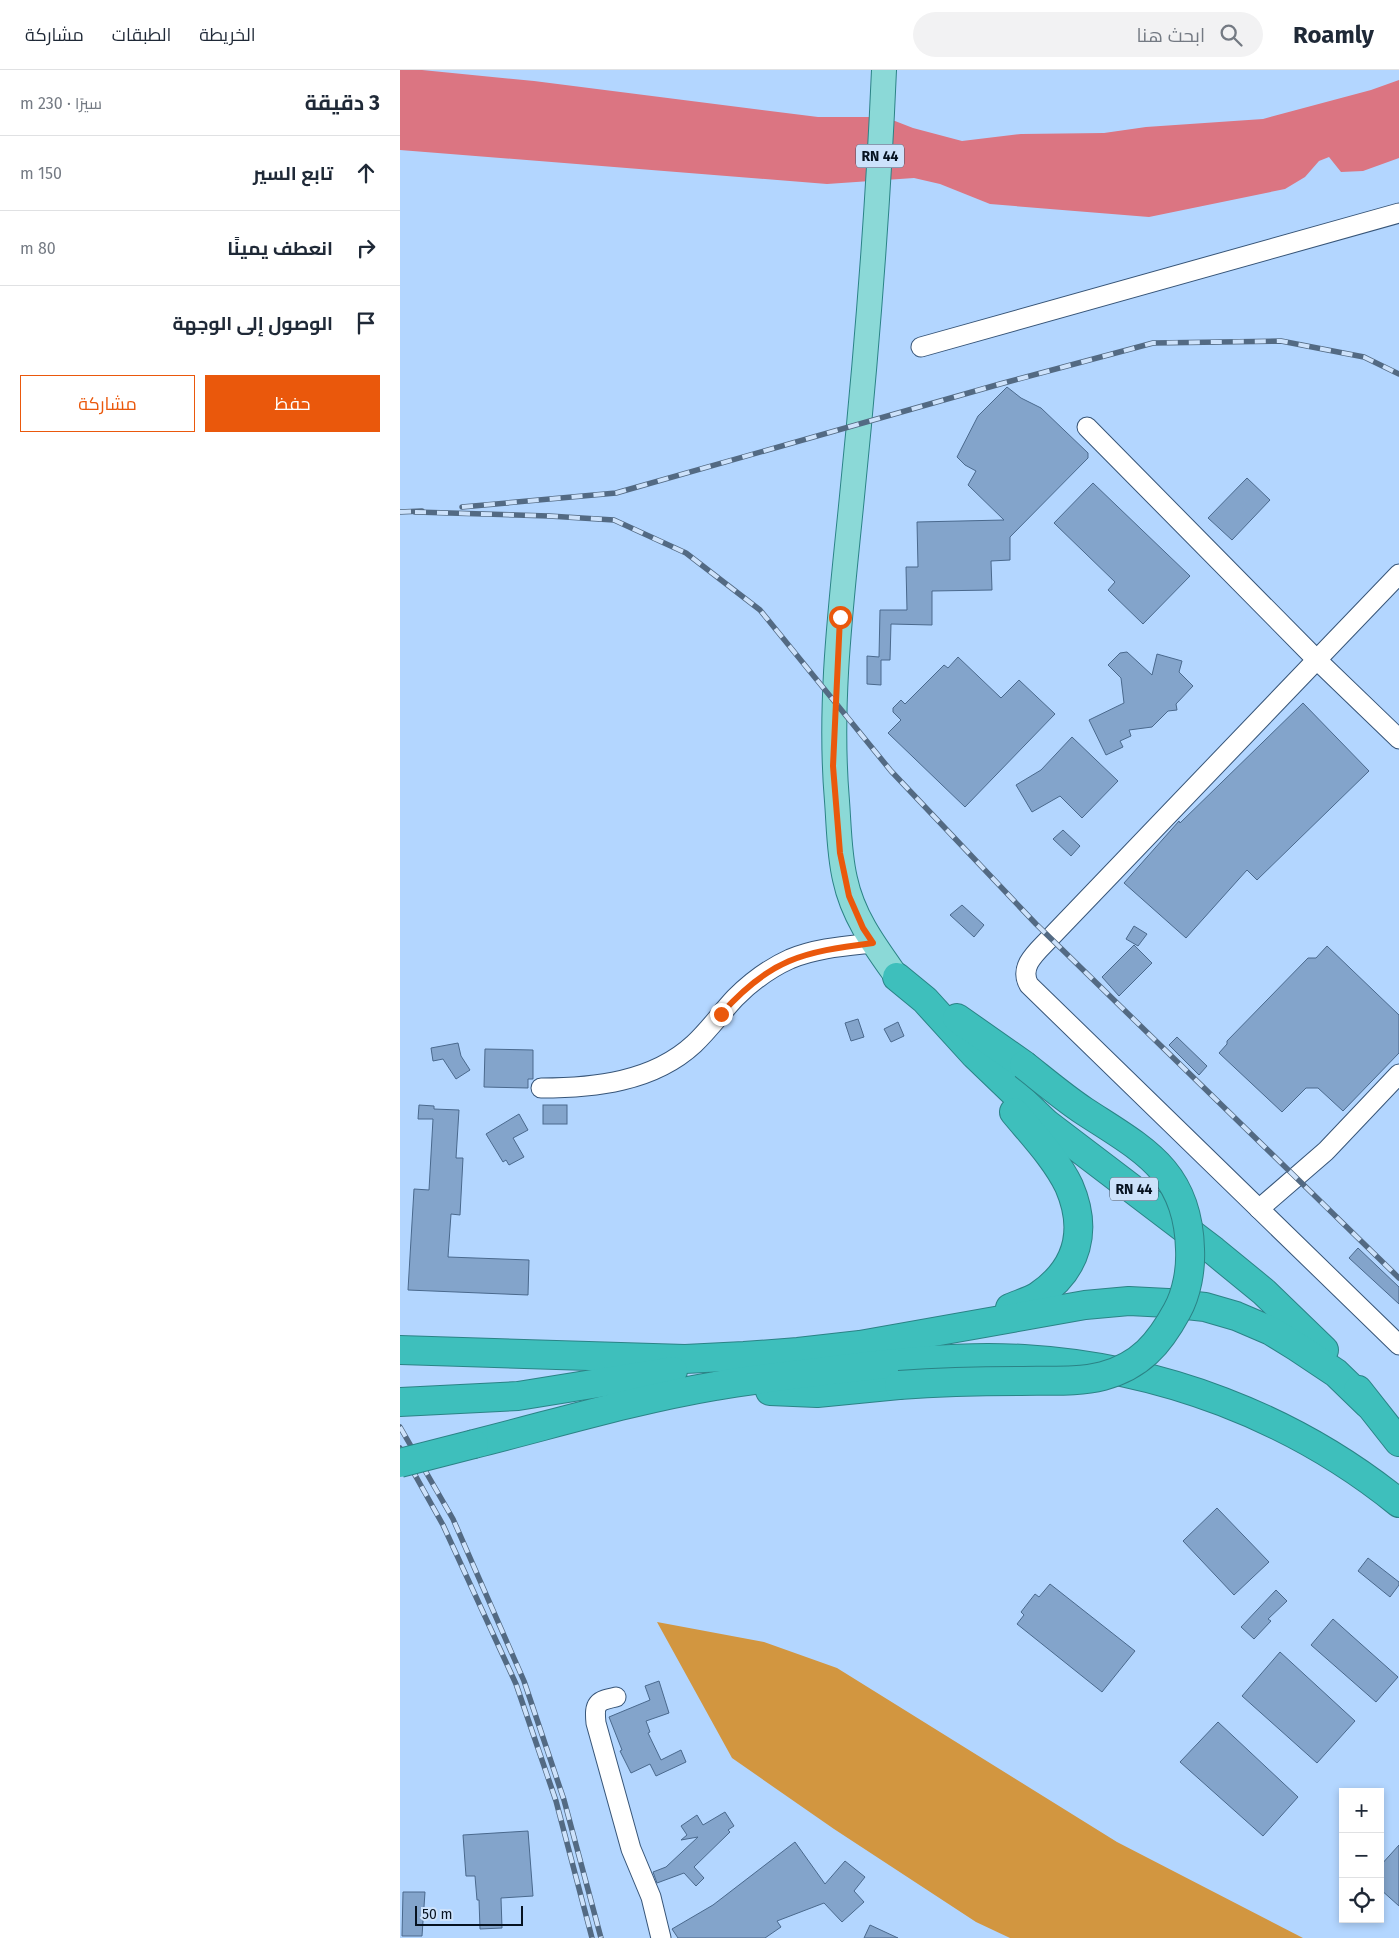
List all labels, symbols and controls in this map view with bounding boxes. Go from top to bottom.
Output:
search box [913,12,1263,57]
icon: search [1217,21,1245,49]
text: Roamly [1293,21,1374,49]
text: مشاركة [25,24,84,46]
text: الطبقات [112,24,171,46]
text: الخريطة [199,24,256,46]
text: ابحث هنا [1137,24,1205,47]
text: 3 دقيقة [305,90,380,116]
text: سيرًا · 230 m [20,94,102,113]
road number: RN 44 [856,144,904,168]
icon: ahead [352,159,380,187]
text: تابع السير [253,162,333,185]
text: 150 m [20,164,62,183]
icon: right [352,234,380,262]
text: انعطف يمينًا [227,237,333,260]
text: 80 m [20,239,56,258]
icon: arrive [352,309,380,337]
text: الوصول إلى الوجهة [173,312,333,335]
button: مشاركة [20,375,195,432]
button: حفظ [205,375,380,432]
route start [829,606,852,629]
route end [710,1003,733,1026]
road number: RN 44 [1110,1178,1158,1200]
map controls [1339,1788,1384,1923]
button: + [1339,1788,1384,1833]
button: − [1339,1833,1384,1878]
button: locate [1339,1878,1384,1923]
scale bar [415,1903,522,1926]
text: 50 m [422,1906,453,1923]

